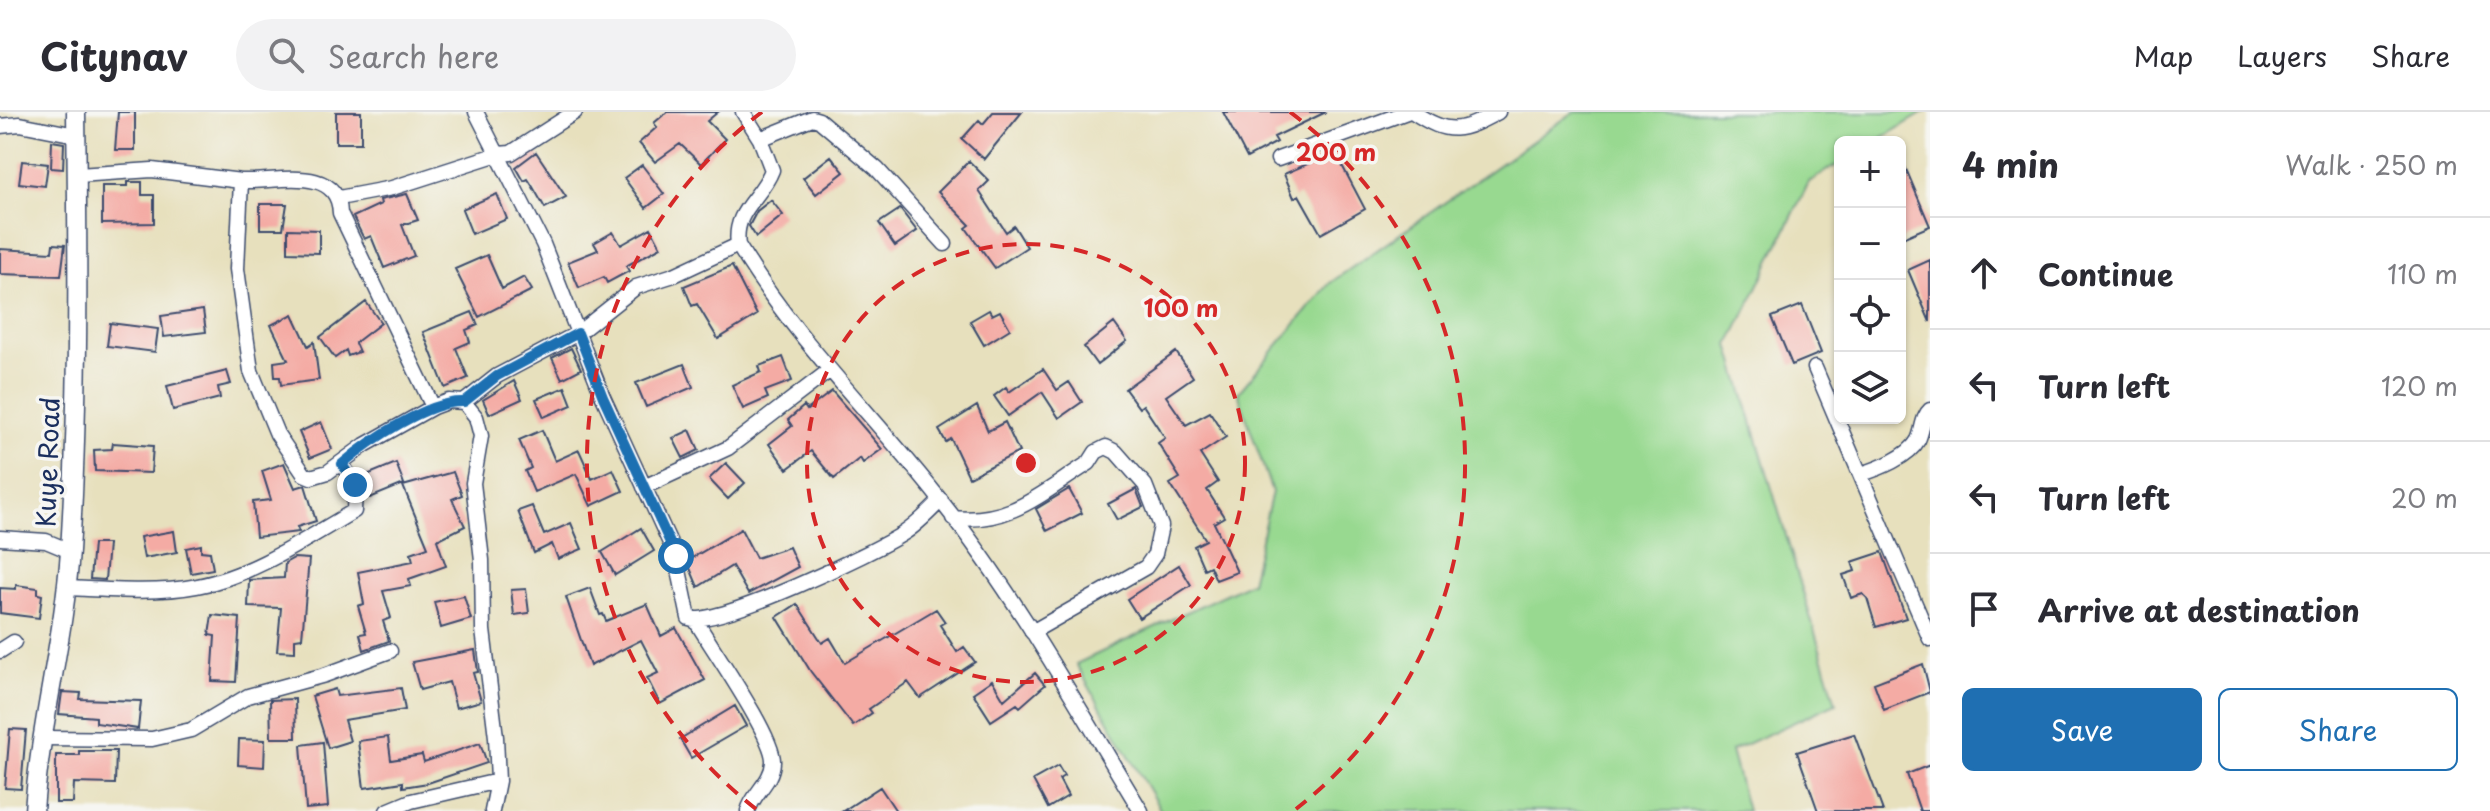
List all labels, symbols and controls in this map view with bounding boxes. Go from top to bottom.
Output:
search box [236,19,796,91]
text: Citynav [40,27,188,84]
icon: search [264,33,308,77]
text: Search here [328,33,499,78]
text: Map [2133,34,2193,77]
text: Layers [2237,34,2327,77]
text: Share [2371,34,2450,77]
text: 200 m [1296,133,1376,169]
map controls [1834,136,1906,424]
button: + [1834,136,1906,208]
text: 4 min [1962,138,2059,190]
text: Walk · 250 m [2285,145,2458,184]
button: − [1834,208,1906,280]
icon: ahead [1962,251,2006,295]
text: Continue [2038,251,2173,296]
text: 110 m [2387,254,2458,293]
button: locate [1834,280,1906,352]
text: 100 m [1144,289,1218,325]
button: layers [1834,352,1906,424]
icon: left [1962,363,2006,407]
text: Turn left [2038,363,2170,408]
text: 120 m [2381,366,2458,405]
street label: Kuye Road [25,396,69,528]
centre of rings [1012,449,1040,477]
route end [337,467,373,503]
icon: left [1962,475,2006,519]
text: Turn left [2038,475,2170,520]
text: 20 m [2391,478,2458,517]
route start [658,538,694,574]
icon: arrive [1962,587,2006,631]
text: Arrive at destination [2038,587,2360,632]
button: Save [1962,688,2202,771]
button: Share [2218,688,2458,771]

